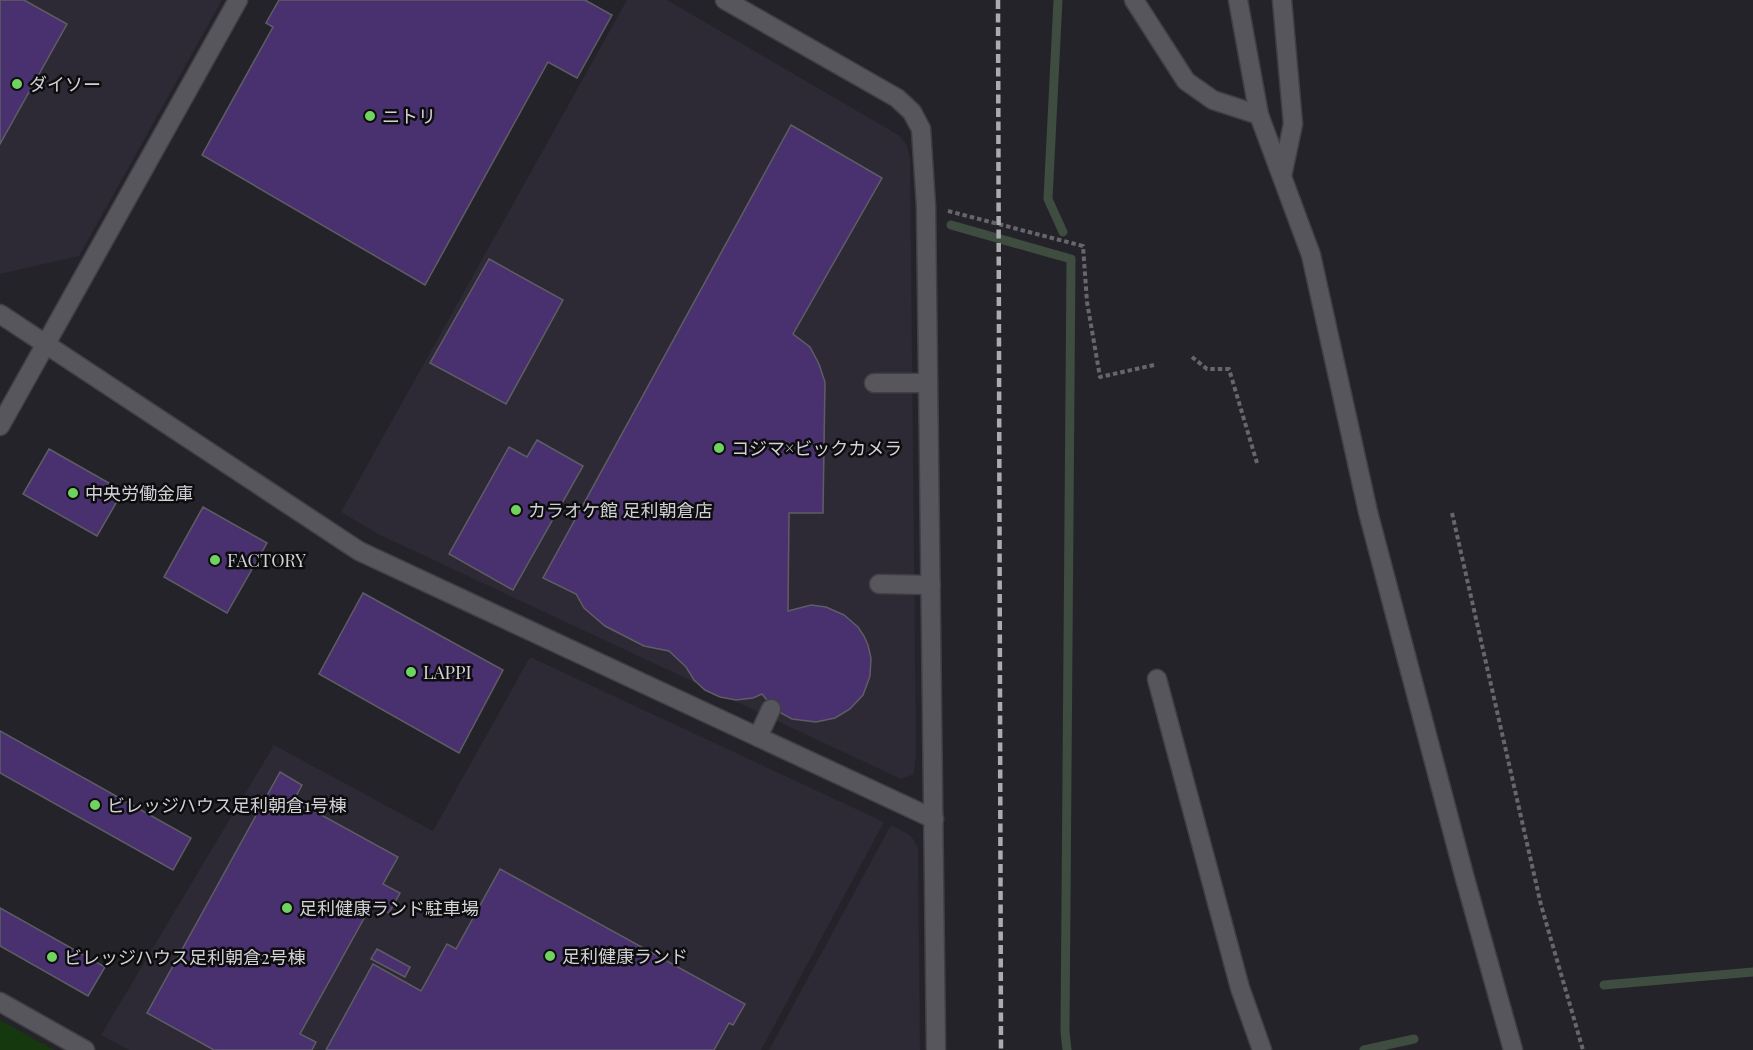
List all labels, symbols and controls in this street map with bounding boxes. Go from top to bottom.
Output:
place label: ダイソー [29,72,101,96]
marker: ダイソー [10,77,24,91]
place label: ニトリ [382,104,436,128]
marker: ニトリ [363,109,377,123]
place label: コジマ×ビックカメラ [731,436,902,460]
marker: コジマ×ビックカメラ [712,441,726,455]
place label: 中央労働金庫 [85,481,193,505]
marker: 中央労働金庫 [66,486,80,500]
place label: カラオケ館 足利朝倉店 [528,498,712,522]
marker: カラオケ館 足利朝倉店 [509,503,523,517]
place label: FACTORY [227,548,306,572]
marker: FACTORY [208,553,222,567]
place label: LAPPI [423,660,472,684]
marker: LAPPI [404,665,418,679]
place label: ビレッジハウス足利朝倉1号棟 [107,793,347,817]
marker: ビレッジハウス足利朝倉1号棟 [88,798,102,812]
place label: 足利健康ランド駐車場 [299,896,479,920]
marker: 足利健康ランド駐車場 [280,901,294,915]
place label: 足利健康ランド [562,944,688,968]
place label: ビレッジハウス足利朝倉2号棟 [64,945,306,969]
marker: 足利健康ランド [543,949,557,963]
marker: ビレッジハウス足利朝倉2号棟 [45,950,59,964]

